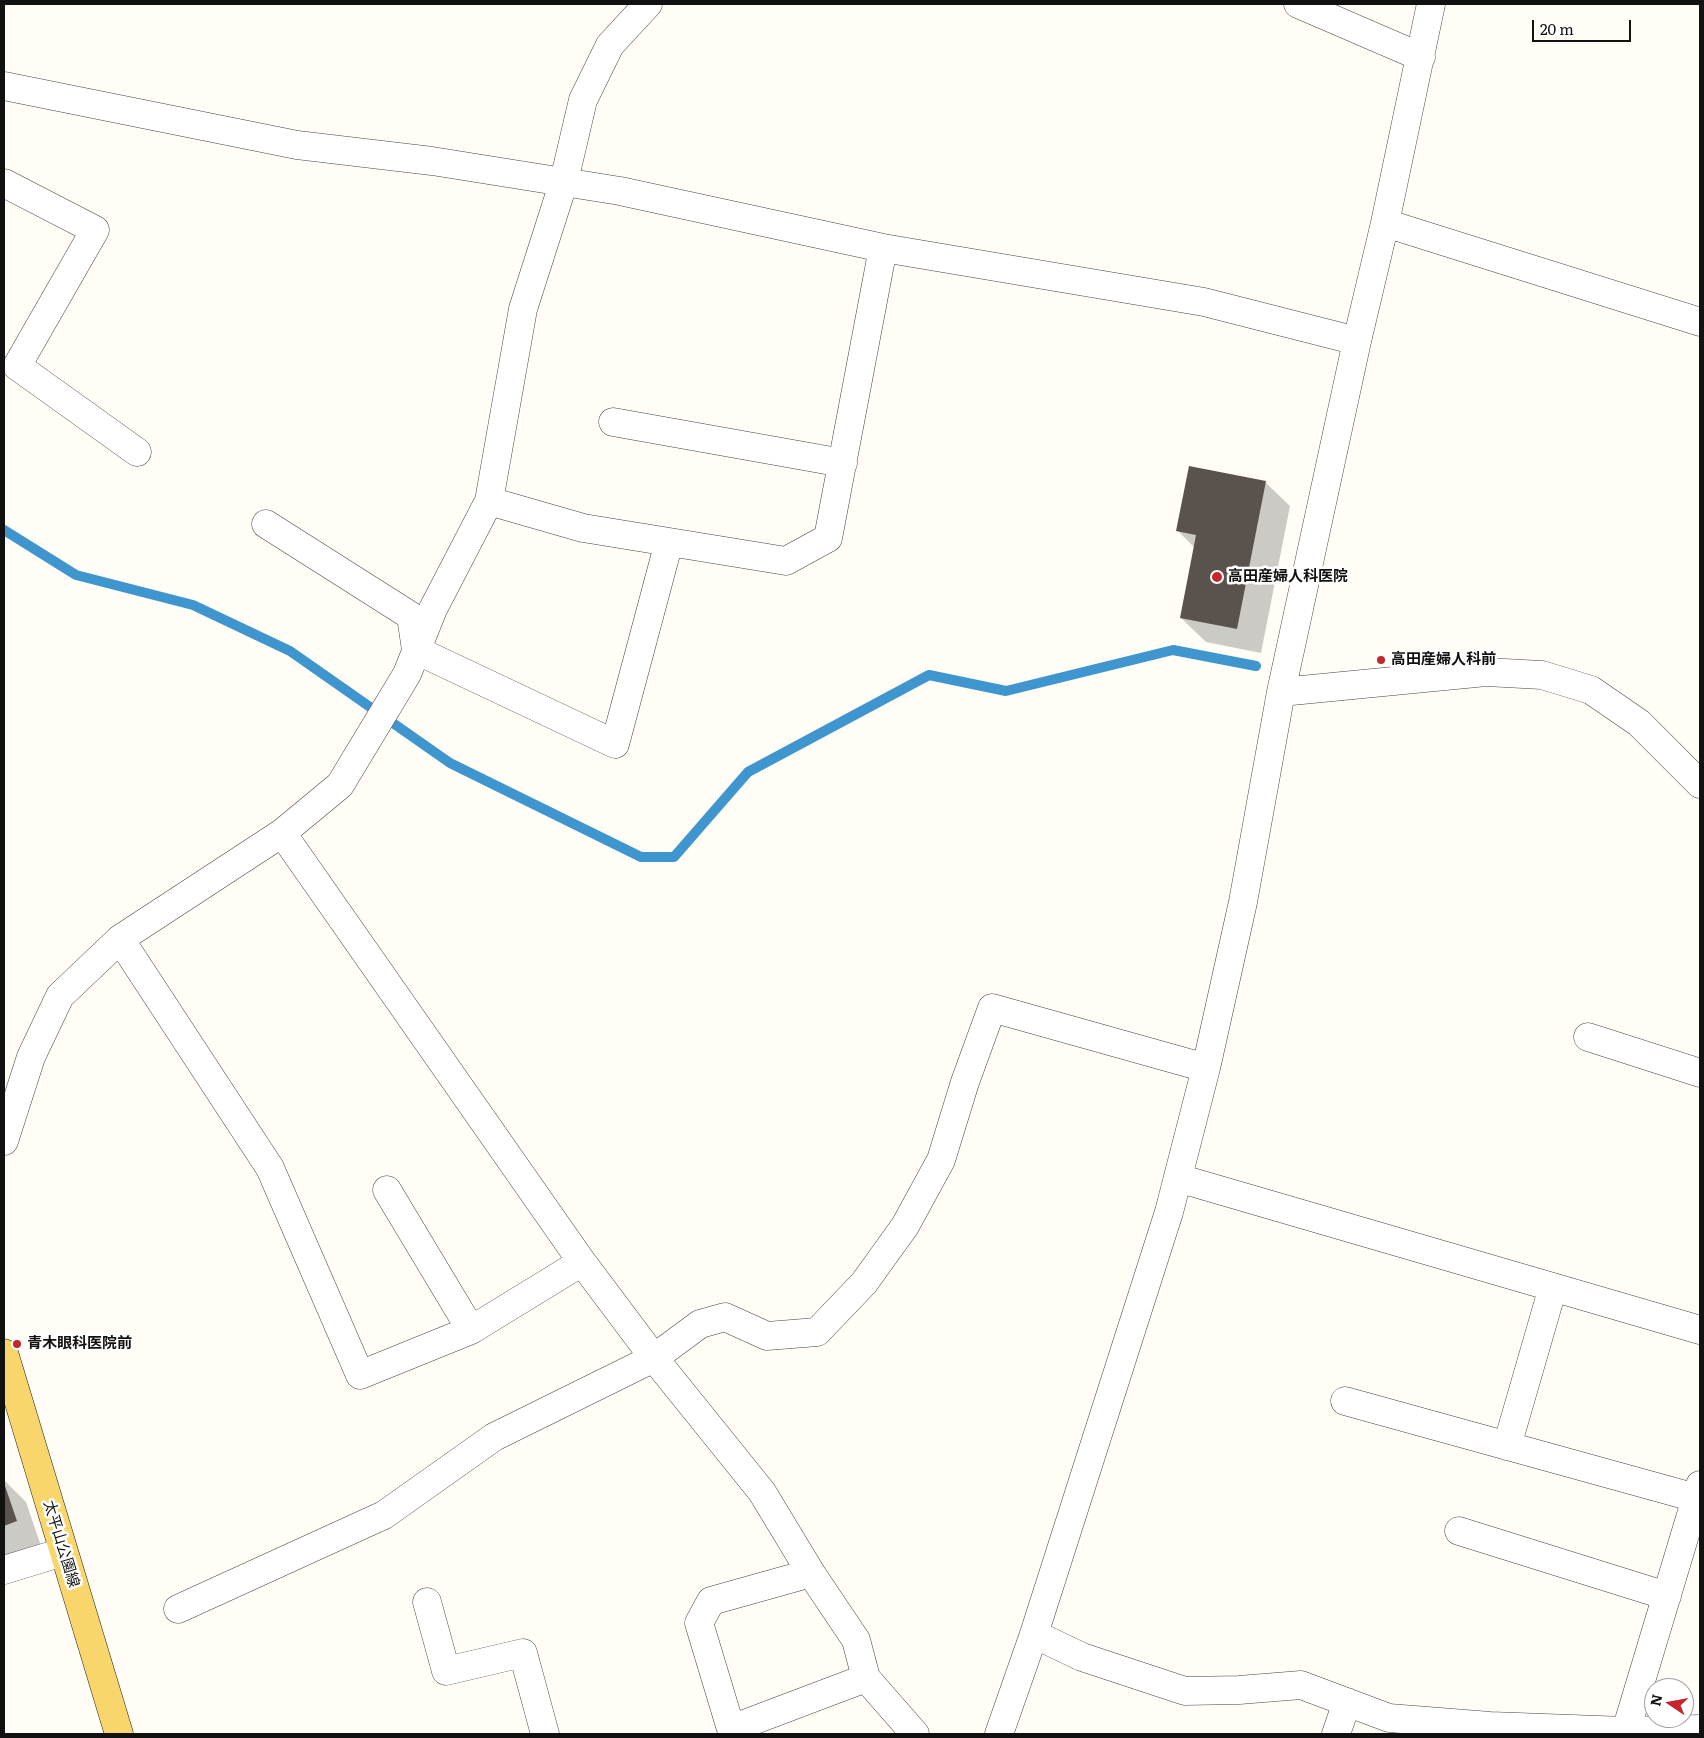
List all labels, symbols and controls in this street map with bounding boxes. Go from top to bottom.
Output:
scale bar [1534,10,1633,42]
text: 20 m [1540,17,1574,40]
place label: 高田産婦人科医院 [1228,568,1348,586]
marker: 高田産婦人科医院 [1210,570,1224,584]
place label: 高田産婦人科前 [1391,651,1496,669]
marker: 高田産婦人科前 [1375,654,1387,666]
place label: 青木眼科医院前 [27,1335,132,1353]
marker: 青木眼科医院前 [11,1338,23,1350]
street label: 太平山公園線 [39,1498,83,1590]
north arrow [1644,1678,1694,1728]
text: N [1644,1692,1666,1708]

